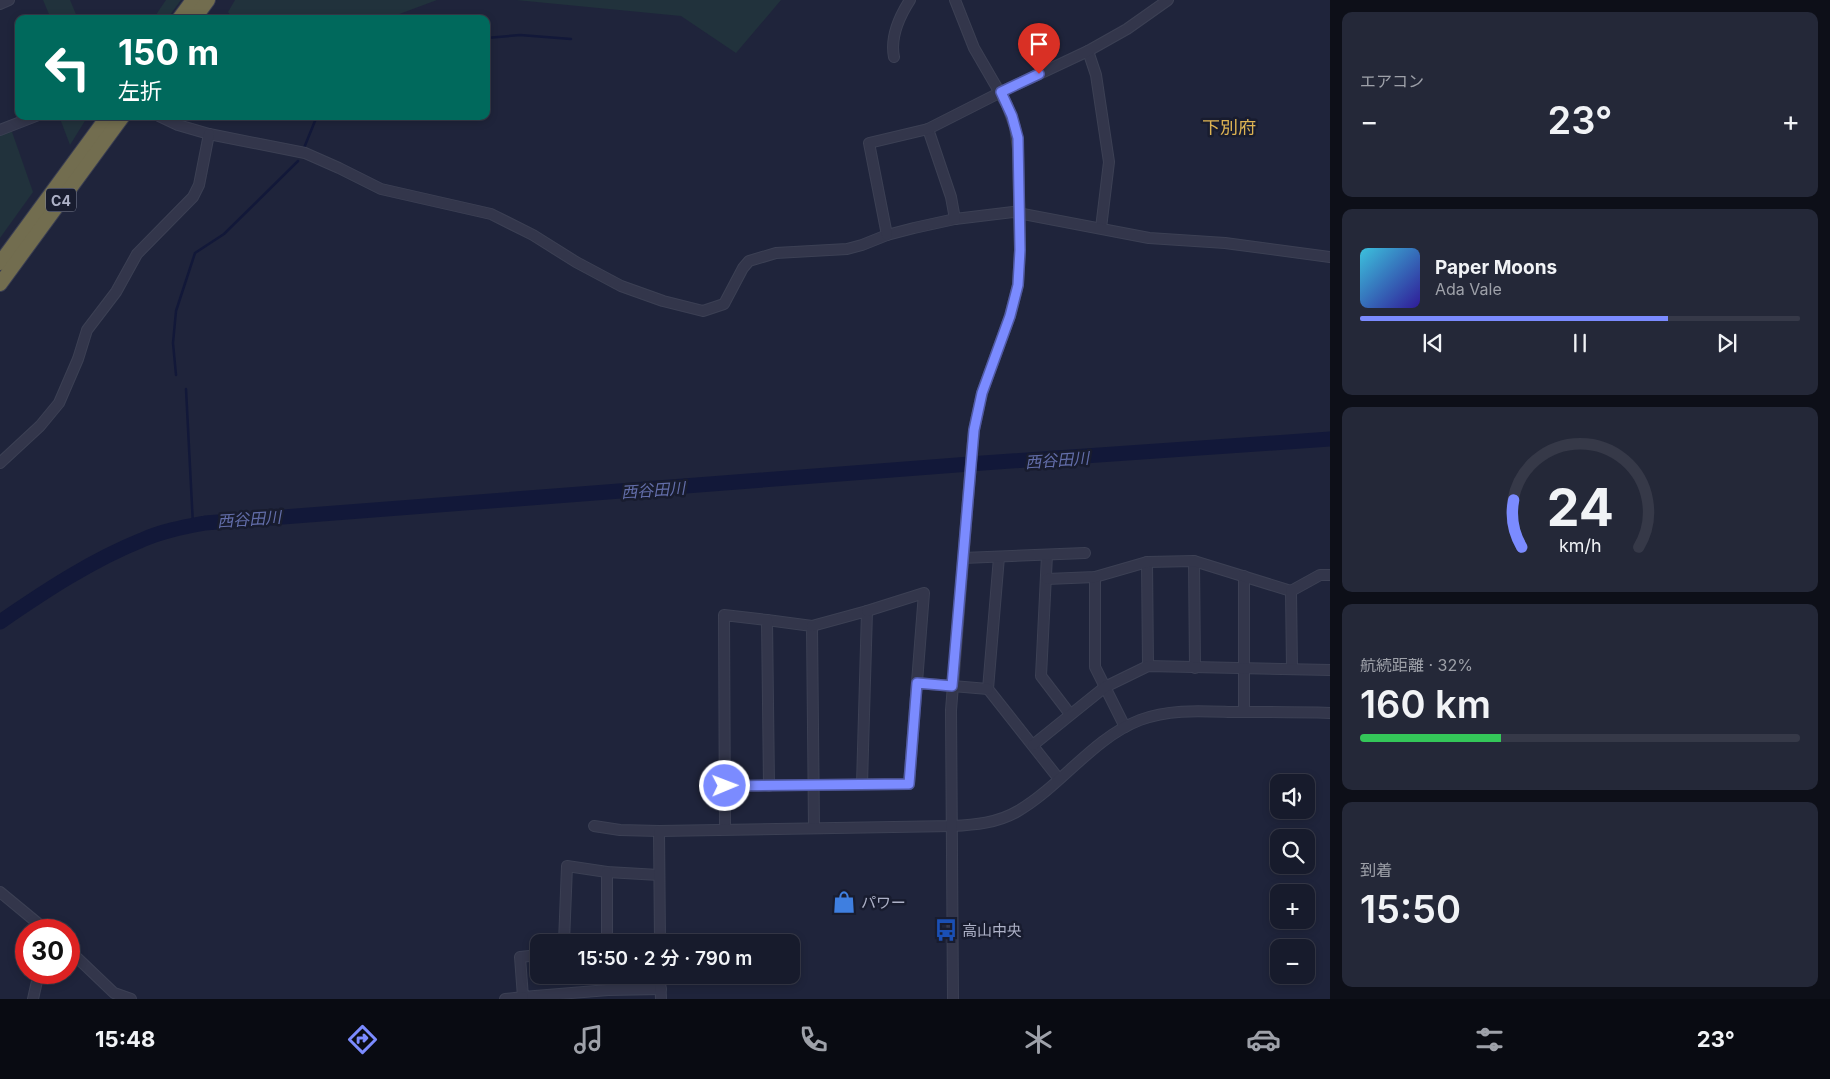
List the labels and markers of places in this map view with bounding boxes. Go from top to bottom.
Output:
pin [1018,23,1060,74]
shop icon: パワー [831,889,857,915]
place label: パワー [861,893,906,912]
bus stop icon: 高山中央 [933,917,959,943]
place label: 高山中央 [962,921,1022,940]

